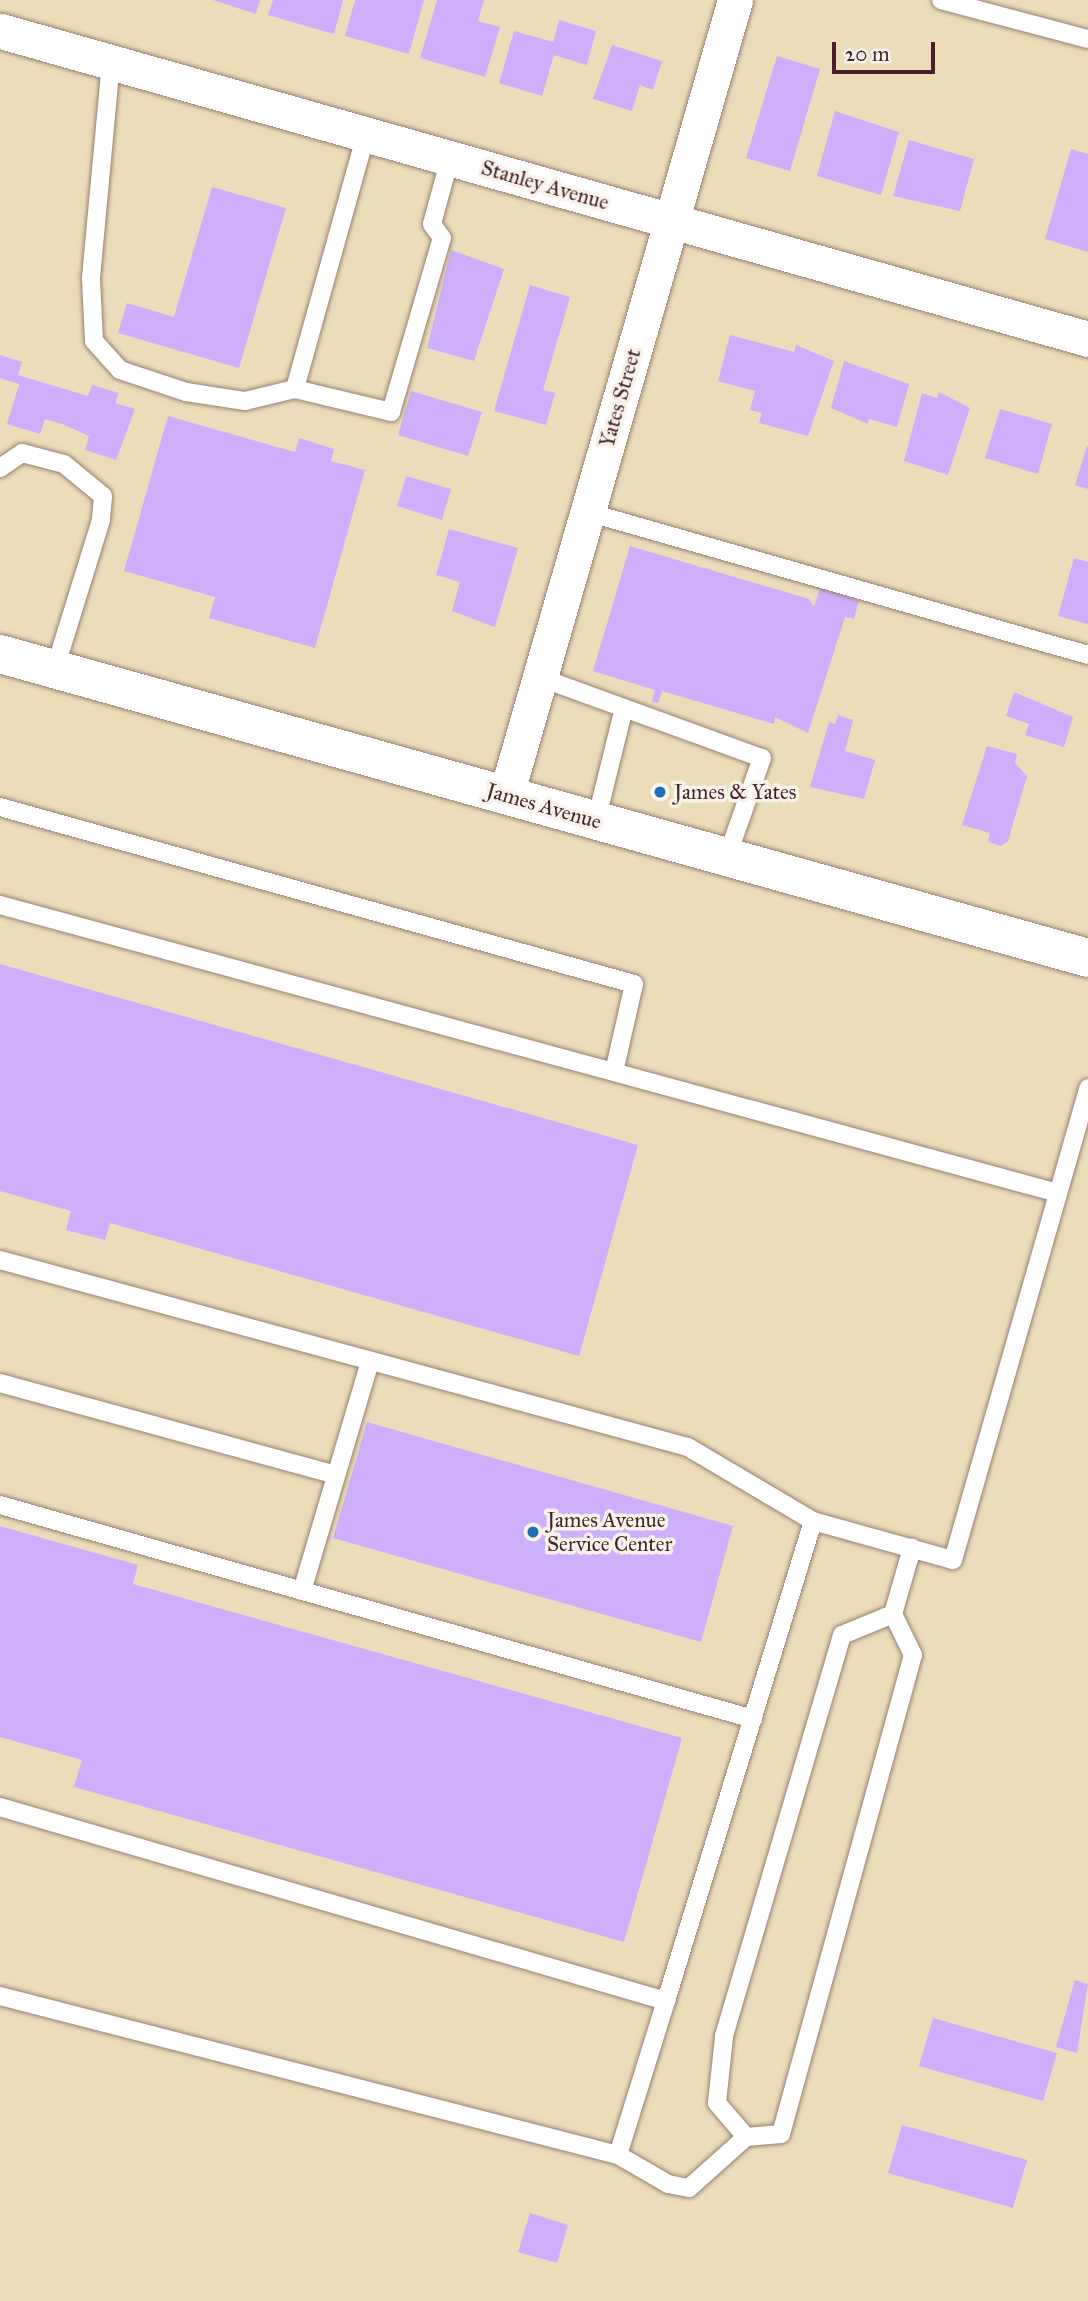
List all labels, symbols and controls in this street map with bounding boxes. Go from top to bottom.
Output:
scale bar [836,28,939,72]
text: 20 m [845,41,890,67]
street label: Stanley Avenue [478,155,612,215]
street label: Yates Street [594,346,646,450]
street label: James Avenue [484,778,604,834]
place label: James & Yates [674,779,796,805]
marker: James & Yates [652,784,668,800]
place label: James Avenue Service Center [547,1507,672,1557]
marker: James Avenue Service Center [525,1524,541,1540]

